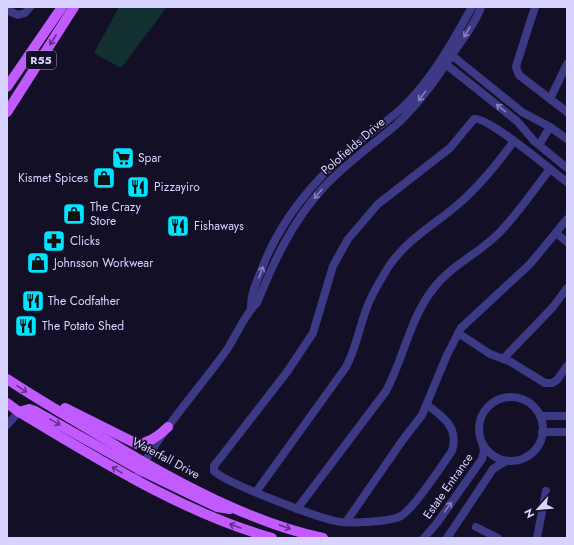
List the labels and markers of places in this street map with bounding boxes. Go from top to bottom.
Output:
supermarket icon: Spar [110,145,136,171]
place label: Spar [138,149,162,167]
shop icon: Kismet Spices [91,165,117,191]
place label: Kismet Spices [18,169,88,187]
restaurant icon: Pizzayiro [125,174,151,200]
place label: Pizzayiro [154,178,200,196]
place label: The Crazy Store [90,198,141,230]
shop icon: The Crazy Store [61,201,87,227]
restaurant icon: Fishaways [165,213,191,239]
place label: Fishaways [194,217,244,235]
pharmacy icon: Clicks [41,228,67,254]
place label: Clicks [70,232,100,250]
shop icon: Johnsson Workwear [25,250,51,276]
place label: Johnsson Workwear [52,254,154,272]
restaurant icon: The Codfather [20,288,46,314]
place label: The Codfather [48,292,121,310]
restaurant icon: The Potato Shed [13,313,39,339]
place label: The Potato Shed [42,317,124,335]

